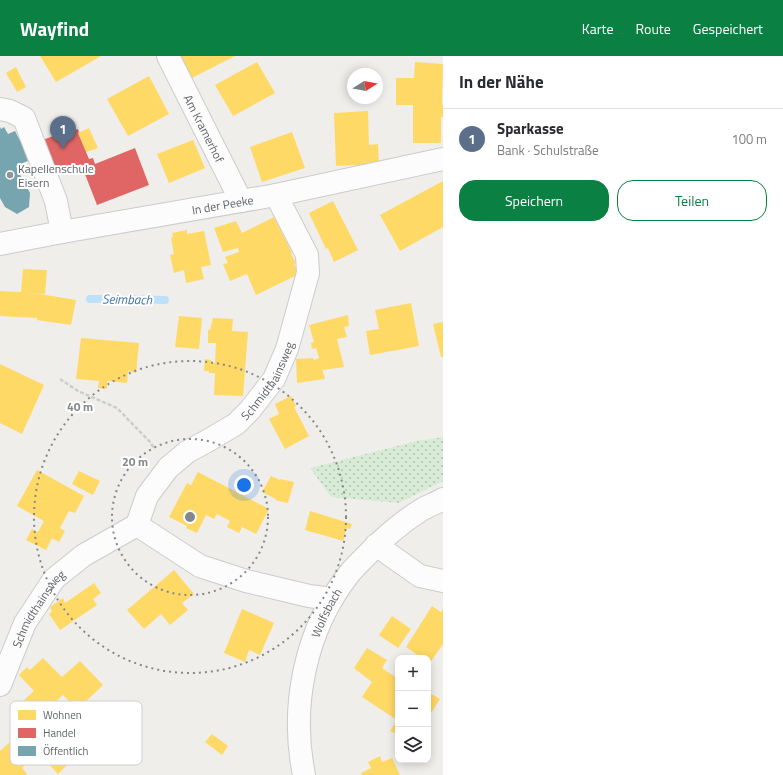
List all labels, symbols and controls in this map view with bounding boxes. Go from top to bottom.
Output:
text: Wayfind [20,14,89,43]
text: Karte [582,18,614,39]
text: Route [636,18,671,39]
text: Gespeichert [693,18,763,39]
north arrow [347,68,383,104]
text: In der Nähe [459,69,544,95]
street label: Am Kramerhof [179,91,230,166]
pin: 1 [50,116,76,149]
text: Sparkasse [497,117,564,140]
text: 1 [468,129,476,149]
text: 100 m [731,129,767,149]
text: Bank · Schulstraße [497,140,599,160]
place label: Kapellenschule Eisern [18,159,94,192]
marker: Kapellenschule Eisern [5,170,15,180]
button: Speichern [459,180,609,221]
button: Teilen [617,180,767,221]
street label: In der Peeke [190,190,255,219]
water label: Seimbach [102,289,153,309]
street label: Schmidthainsweg [236,339,298,424]
text: 40 m [67,397,93,416]
text: 20 m [122,452,148,471]
your location [234,475,254,495]
centre of rings [183,510,197,524]
street label: Schmidthainsweg [7,564,69,650]
street label: Wolfsbach [305,584,346,640]
map controls [395,655,431,763]
button: + [395,655,431,691]
button: − [395,691,431,727]
legend [10,701,142,765]
text: Wohnen [43,707,82,723]
text: Handel [43,725,76,741]
button: layers [395,727,431,763]
text: Öffentlich [43,743,88,759]

